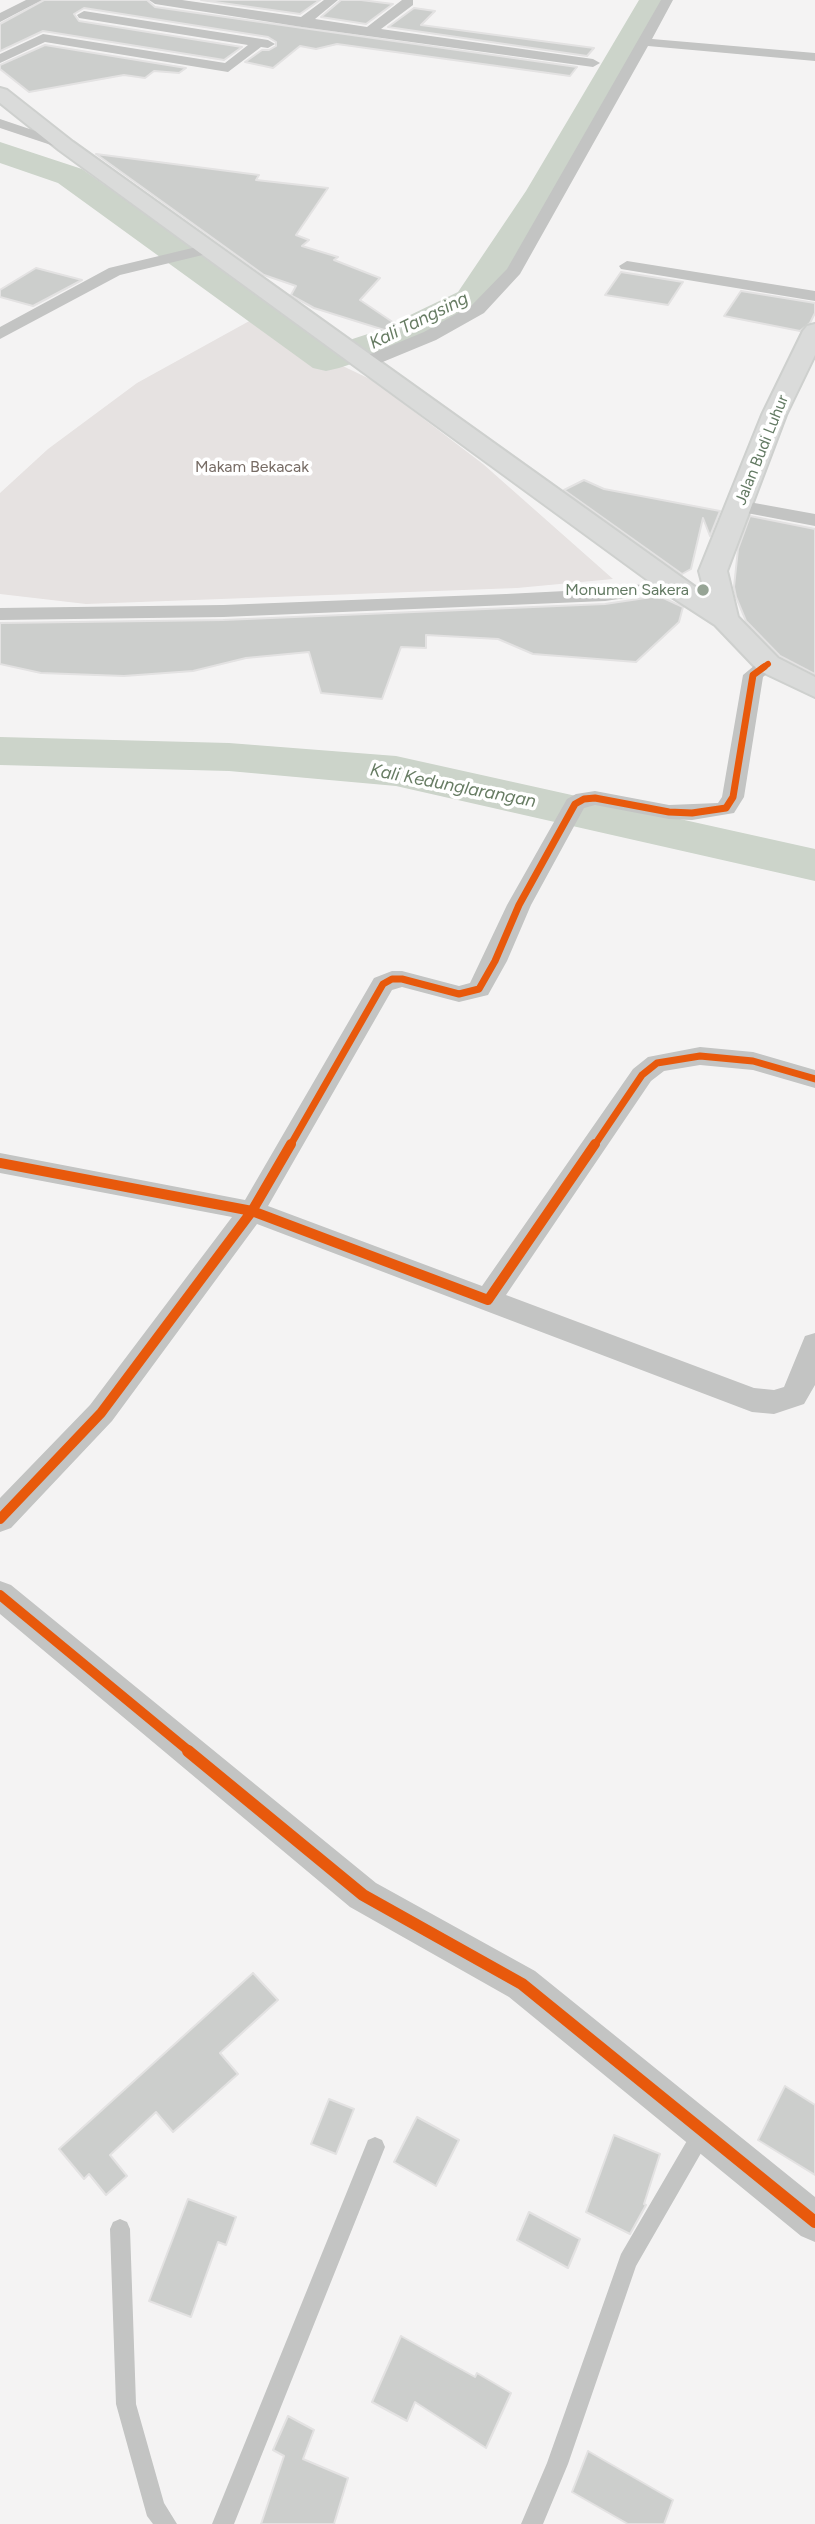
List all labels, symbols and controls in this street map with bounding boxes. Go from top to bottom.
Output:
water label: Kali Tangsing [366,288,472,354]
street label: Jalan Budi Luhur [731,392,793,508]
park label: Makam Bekacak [195,457,309,477]
place label: Monumen Sakera [565,580,689,600]
marker: Monumen Sakera [695,582,711,598]
water label: Kali Kedunglarangan [368,759,538,813]

